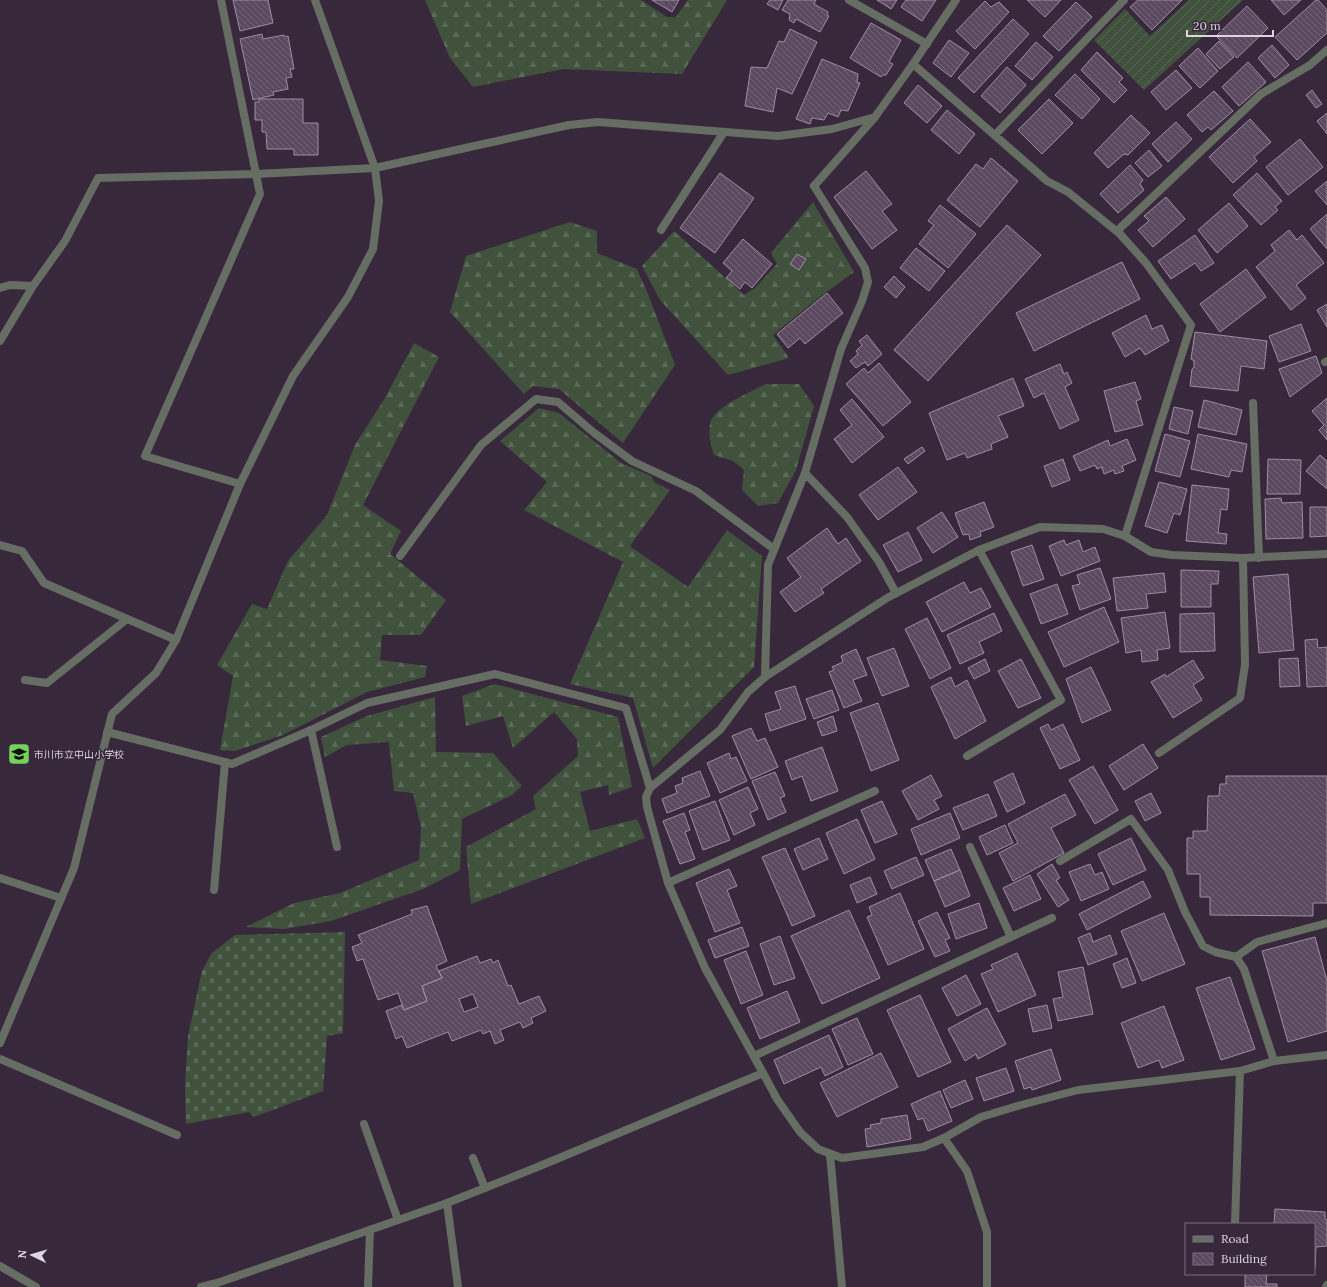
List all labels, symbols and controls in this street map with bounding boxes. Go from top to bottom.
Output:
scale bar [1187,12,1273,38]
text: 20 m [1193,18,1221,33]
school or university icon: 市川市立中山小学校 [6,741,32,767]
place label: 市川市立中山小学校 [34,748,124,761]
legend [1185,1223,1315,1275]
text: Road [1221,1231,1249,1246]
north arrow [12,1235,52,1275]
text: N [15,1249,29,1259]
text: Building [1221,1251,1267,1266]

